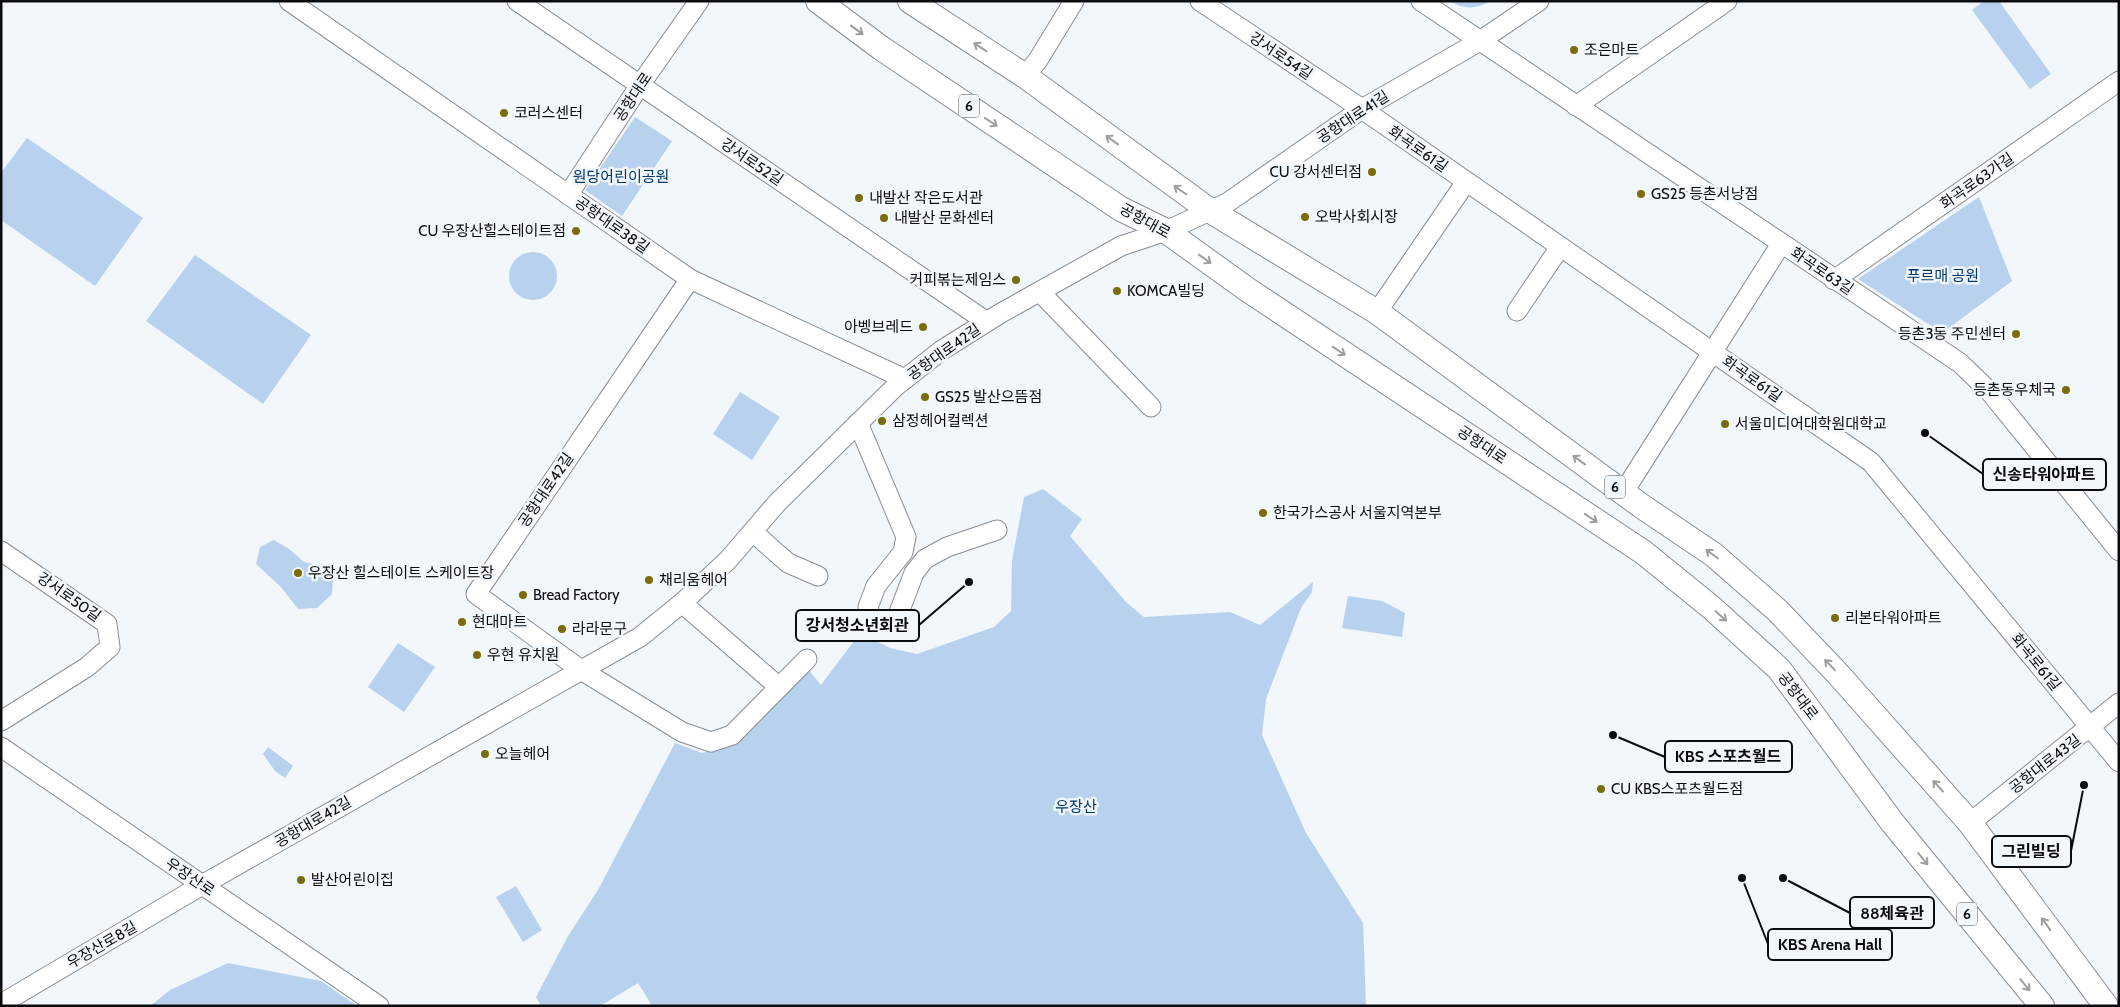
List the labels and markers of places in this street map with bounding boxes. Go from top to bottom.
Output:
place label: 조은마트 [1584,41,1639,59]
marker: 조은마트 [1568,44,1580,56]
place label: 코러스센터 [514,104,583,122]
marker: 코러스센터 [498,107,510,119]
place label: CU 강서센터점 [1270,163,1362,181]
marker: CU 강서센터점 [1366,166,1378,178]
place label: GS25 등촌서낭점 [1651,185,1758,203]
marker: GS25 등촌서낭점 [1635,188,1647,200]
place label: 내발산 작은도서관 [869,189,983,207]
marker: 내발산 작은도서관 [853,192,865,204]
place label: 오박사회시장 [1315,208,1398,226]
place label: 내발산 문화센터 [894,209,994,227]
marker: 오박사회시장 [1299,211,1311,223]
marker: 내발산 문화센터 [878,212,890,224]
place label: CU 우장산힐스테이트점 [418,222,566,240]
marker: CU 우장산힐스테이트점 [570,225,582,237]
place label: 커피볶는제임스 [909,271,1006,289]
marker: 커피볶는제임스 [1010,274,1022,286]
place label: KOMCA빌딩 [1127,282,1205,300]
marker: KOMCA빌딩 [1111,285,1123,297]
place label: 아벵브레드 [844,318,913,336]
marker: 아벵브레드 [917,321,929,333]
place label: 등촌3동 주민센터 [1898,325,2006,343]
marker: 등촌3동 주민센터 [2010,328,2022,340]
place label: 등촌동우체국 [1973,381,2056,399]
marker: 등촌동우체국 [2060,384,2072,396]
place label: GS25 발산으뜸점 [935,388,1042,406]
marker: GS25 발산으뜸점 [919,391,931,403]
place label: 삼정헤어컬렉션 [892,412,989,430]
marker: 삼정헤어컬렉션 [876,415,888,427]
place label: 서울미디어대학원대학교 [1735,415,1887,433]
marker: 서울미디어대학원대학교 [1719,418,1731,430]
callout: 신송타워아파트 [1983,459,2106,490]
place label: 한국가스공사 서울지역본부 [1273,504,1442,522]
marker: 한국가스공사 서울지역본부 [1257,507,1269,519]
place label: 우장산 힐스테이트 스케이트장 [308,564,494,582]
marker: 우장산 힐스테이트 스케이트장 [292,567,304,579]
place label: 채리움헤어 [659,571,728,589]
marker: 채리움헤어 [643,574,655,586]
place label: Bread Factory [533,586,620,604]
marker: Bread Factory [517,589,529,601]
place label: 리본타워아파트 [1845,609,1942,627]
callout: 강서청소년회관 [796,610,919,641]
marker: 리본타워아파트 [1829,612,1841,624]
place label: 현대마트 [472,613,527,631]
marker: 현대마트 [456,616,468,628]
place label: 라라문구 [572,620,627,638]
marker: 라라문구 [556,623,568,635]
place label: 우현 유치원 [487,646,559,664]
marker: 우현 유치원 [471,649,483,661]
callout: KBS 스포츠월드 [1665,741,1792,772]
place label: 오늘헤어 [495,745,550,763]
marker: 오늘헤어 [479,748,491,760]
place label: CU KBS스포츠월드점 [1611,780,1743,798]
marker: CU KBS스포츠월드점 [1595,783,1607,795]
callout: 그린빌딩 [1992,836,2071,867]
place label: 발산어린이집 [311,871,394,889]
marker: 발산어린이집 [295,874,307,886]
callout: 88체육관 [1850,897,1934,928]
callout: KBS Arena Hall [1768,929,1892,960]

